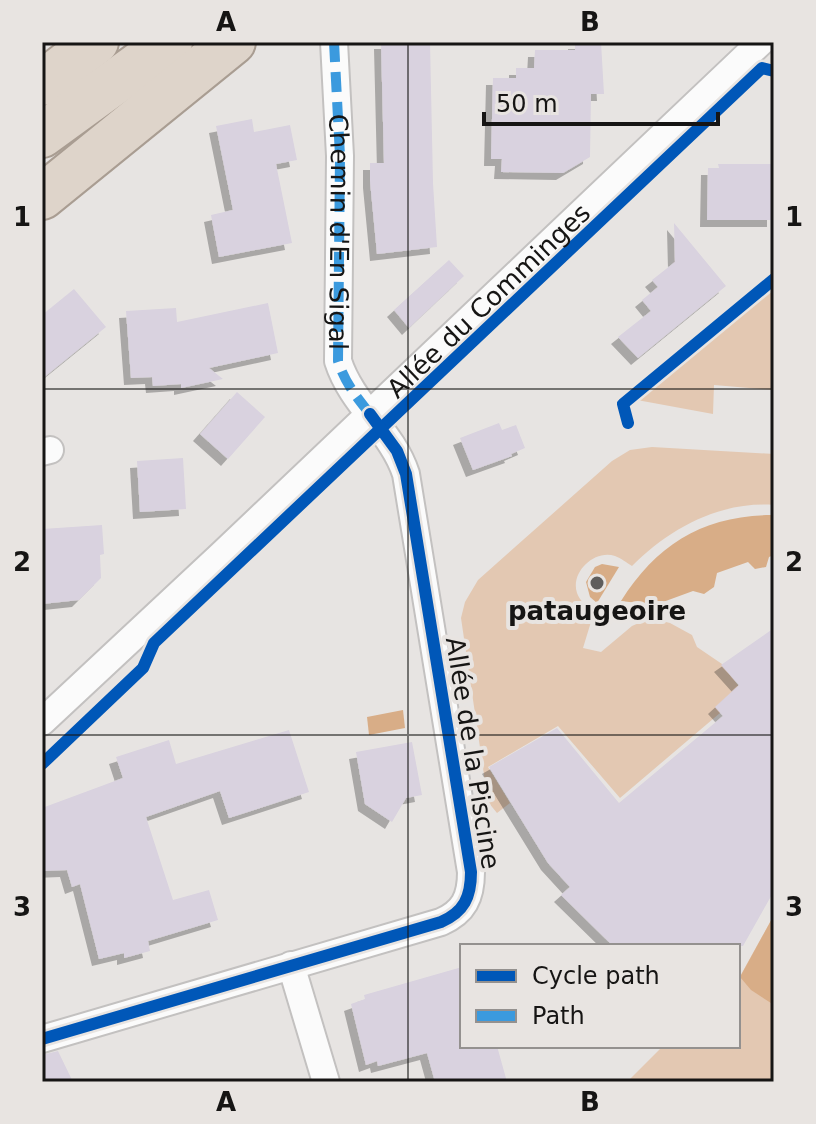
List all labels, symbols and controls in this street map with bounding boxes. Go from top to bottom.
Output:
text: A [216,7,236,37]
text: B [580,7,600,37]
scale bar [484,76,718,126]
text: 50 m [496,90,558,118]
street label: Chemin d'En Sigal [323,113,355,350]
street label: Allée du Comminges [381,197,596,404]
text: 1 [13,202,31,232]
text: 1 [785,202,803,232]
text: 2 [13,547,31,577]
text: 2 [785,547,803,577]
marker: pataugeoire [588,574,606,592]
place label: pataugeoire [508,596,686,626]
street label: Allée de la Piscine [440,635,506,871]
text: 3 [13,892,31,922]
text: 3 [785,892,803,922]
legend [460,944,740,1048]
text: Cycle path [532,962,660,990]
text: Path [532,1002,585,1030]
text: A [216,1087,236,1117]
text: B [580,1087,600,1117]

